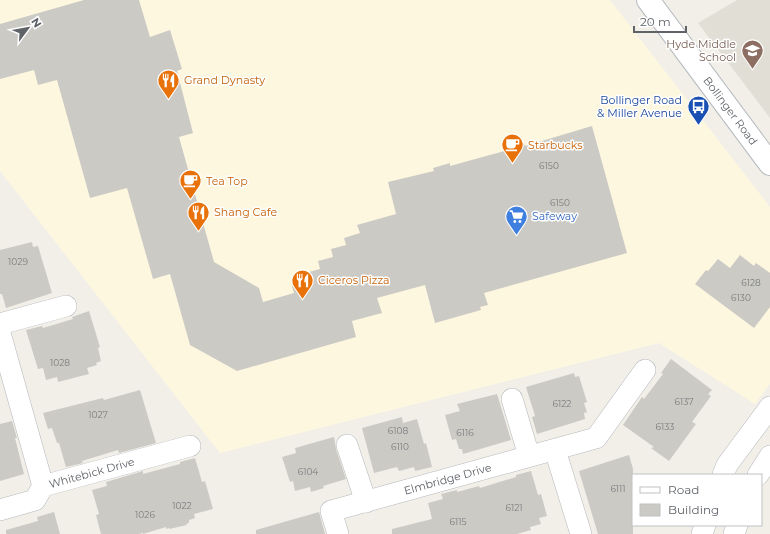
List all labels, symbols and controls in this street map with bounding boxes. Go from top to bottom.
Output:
north arrow [8,8,48,48]
scale bar [634,8,686,34]
text: 20 m [640,14,671,29]
text: N [28,15,45,30]
place label: Hyde Middle School [666,37,736,64]
school or university icon: Hyde Middle School [739,37,765,70]
restaurant icon: Grand Dynasty [156,67,182,100]
place label: Grand Dynasty [184,73,265,87]
street label: Bollinger Road [700,74,760,148]
place label: Bollinger Road & Miller Avenue [597,93,682,120]
bus stop icon: Bollinger Road & Miller Avenue [685,93,711,126]
cafe icon: Starbucks [499,132,525,165]
place label: Starbucks [528,138,583,152]
house number: 6150 [539,160,559,171]
cafe icon: Tea Top [177,168,203,201]
place label: Tea Top [206,174,248,188]
house number: 6150 [550,197,570,208]
restaurant icon: Shang Cafe [186,199,212,232]
supermarket icon: Safeway [504,203,530,236]
place label: Shang Cafe [214,205,277,219]
place label: Safeway [532,209,577,223]
house number: 1029 [8,256,28,267]
restaurant icon: Ciceros Pizza [290,267,316,300]
place label: Ciceros Pizza [318,273,390,287]
house number: 6128 [741,277,761,288]
house number: 6130 [731,292,751,303]
house number: 1028 [50,357,70,368]
house number: 6137 [675,396,694,407]
house number: 6122 [553,398,571,409]
house number: 1027 [88,409,108,420]
house number: 6133 [656,421,674,432]
house number: 6108 [388,425,408,436]
house number: 6116 [456,427,474,438]
house number: 6110 [391,441,409,452]
street label: Whitebick Drive [47,454,136,491]
street label: Elmbridge Drive [402,460,493,498]
house number: 6104 [298,466,318,477]
legend [632,474,762,526]
text: Road [668,482,699,497]
house number: 6111 [610,483,626,494]
house number: 1022 [172,500,192,511]
house number: 6121 [505,502,523,513]
text: Building [668,502,719,517]
house number: 1026 [135,509,155,520]
house number: 6115 [449,516,467,527]

